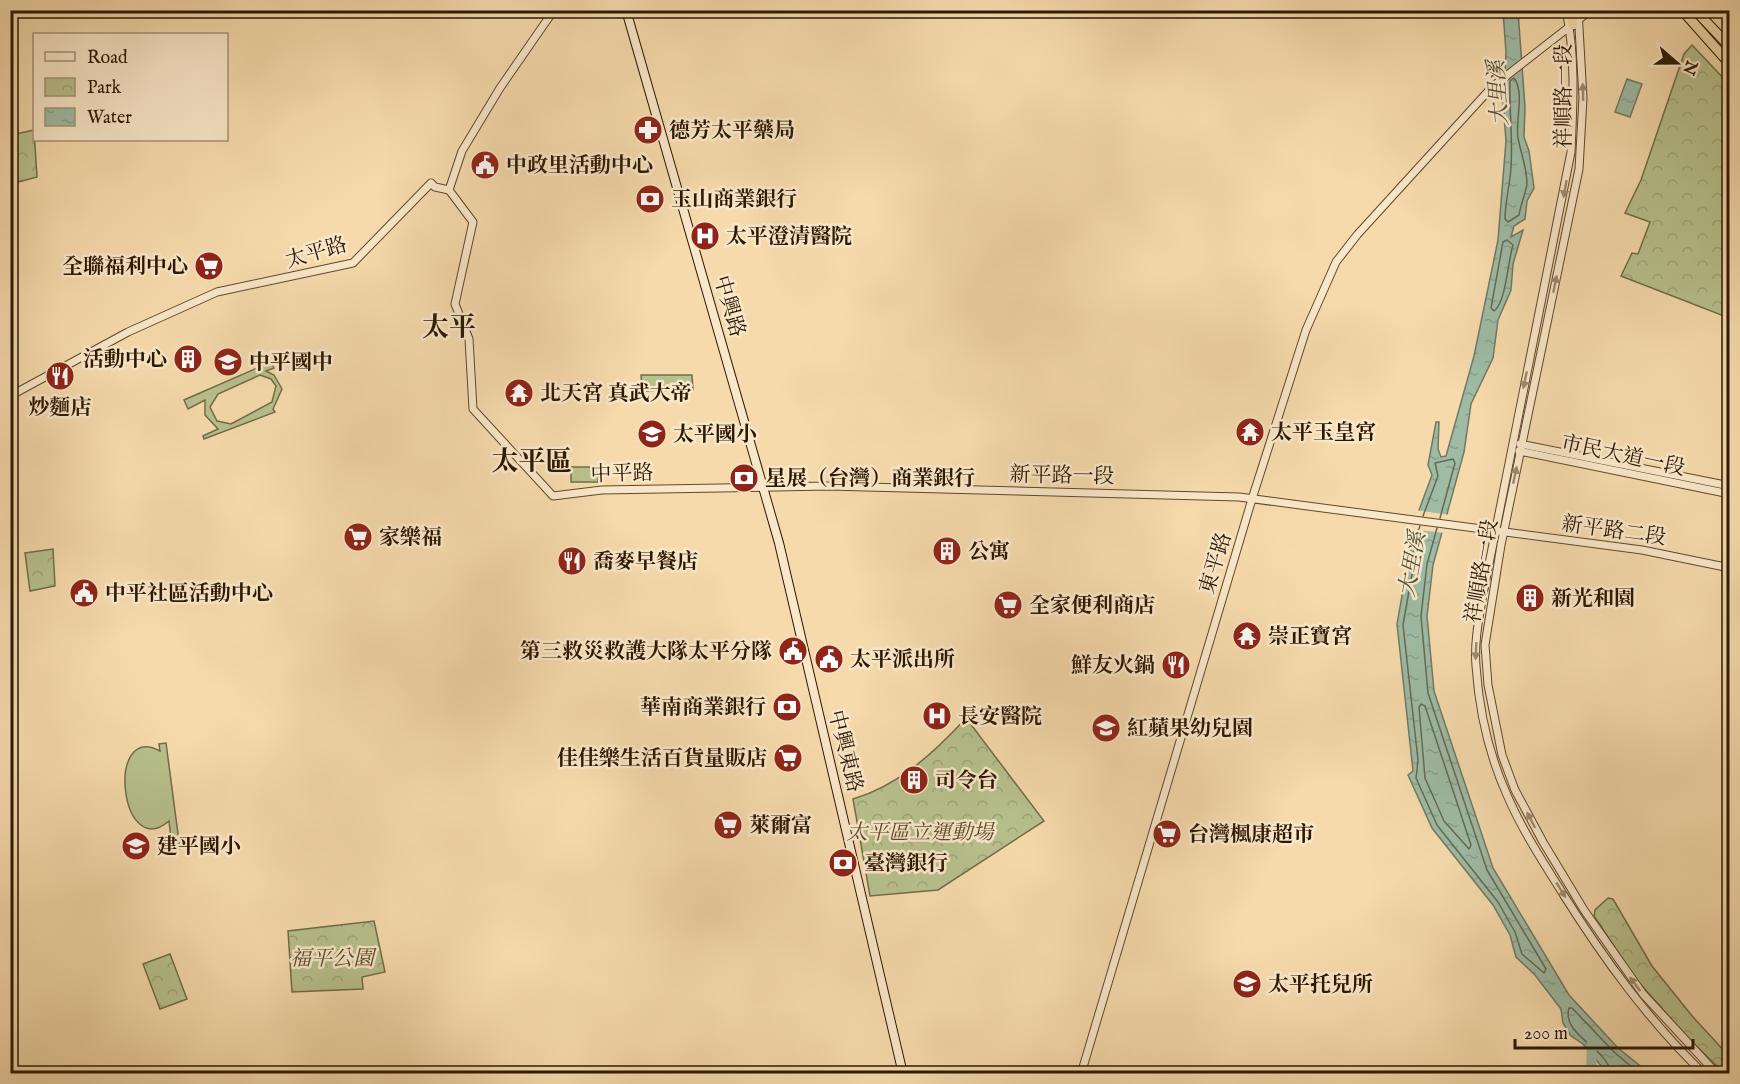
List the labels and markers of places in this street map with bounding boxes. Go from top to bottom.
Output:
pharmacy icon: 德芳太平藥局 [632,114,664,146]
place label: 德芳太平藥局 [669,118,795,145]
public building icon: 中政里活動中心 [469,149,501,181]
place label: 中政里活動中心 [506,153,653,180]
bank icon: 玉山商業銀行 [634,183,666,215]
place label: 玉山商業銀行 [671,187,797,214]
hospital icon: 太平澄清醫院 [689,220,721,252]
place label: 太平澄清醫院 [726,224,852,251]
supermarket icon: 全聯福利中心 [193,250,225,282]
place label: 全聯福利中心 [62,254,188,281]
building icon: 活動中心 [172,343,204,375]
school or university icon: 中平國中 [212,346,244,378]
place label: 活動中心 [83,347,167,374]
place label: 中平國中 [249,350,333,377]
restaurant icon: 炒麵店 [44,360,76,392]
temple icon: 北天宮 真武大帝 [503,377,535,409]
place label: 北天宮 真武大帝 [540,381,692,408]
place label: 炒麵店 [29,395,92,422]
temple icon: 太平玉皇宮 [1234,416,1266,448]
school or university icon: 太平國小 [636,418,668,450]
place label: 太平玉皇宮 [1271,420,1376,447]
place label: 太平國小 [673,422,757,449]
bank icon: 星展（台灣）商業銀行 [728,462,760,494]
place label: 星展（台灣）商業銀行 [765,466,975,493]
supermarket icon: 家樂福 [342,521,374,553]
place label: 家樂福 [379,525,442,552]
building icon: 公寓 [931,535,963,567]
place label: 公寓 [968,539,1010,566]
restaurant icon: 喬麥早餐店 [556,545,588,577]
place label: 喬麥早餐店 [593,549,698,576]
public building icon: 中平社區活動中心 [68,577,100,609]
place label: 中平社區活動中心 [105,581,273,608]
building icon: 新光和園 [1514,582,1546,614]
place label: 新光和園 [1551,586,1635,613]
supermarket icon: 全家便利商店 [992,589,1024,621]
place label: 全家便利商店 [1029,593,1155,620]
temple icon: 崇正寶宮 [1231,620,1263,652]
place label: 崇正寶宮 [1268,624,1352,651]
public building icon: 第三救災救護大隊太平分隊 [777,635,809,667]
place label: 第三救災救護大隊太平分隊 [520,639,772,666]
public building icon: 太平派出所 [813,643,845,675]
place label: 太平派出所 [850,647,955,674]
restaurant icon: 鮮友火鍋 [1160,649,1192,681]
place label: 鮮友火鍋 [1071,653,1155,680]
bank icon: 華南商業銀行 [771,691,803,723]
place label: 華南商業銀行 [640,695,766,722]
hospital icon: 長安醫院 [921,700,953,732]
place label: 長安醫院 [958,704,1042,731]
school or university icon: 紅蘋果幼兒園 [1090,712,1122,744]
place label: 紅蘋果幼兒園 [1127,716,1253,743]
supermarket icon: 佳佳樂生活百貨量販店 [772,742,804,774]
place label: 佳佳樂生活百貨量販店 [557,746,767,773]
building icon: 司令台 [898,764,930,796]
place label: 司令台 [935,768,998,795]
supermarket icon: 萊爾富 [712,809,744,841]
place label: 萊爾富 [749,813,812,840]
supermarket icon: 台灣楓康超市 [1151,818,1183,850]
place label: 台灣楓康超市 [1188,822,1314,849]
school or university icon: 建平國小 [120,830,152,862]
place label: 建平國小 [157,834,241,861]
bank icon: 臺灣銀行 [827,847,859,879]
place label: 臺灣銀行 [864,851,948,878]
school or university icon: 太平托兒所 [1231,968,1263,1000]
place label: 太平托兒所 [1268,972,1373,999]

